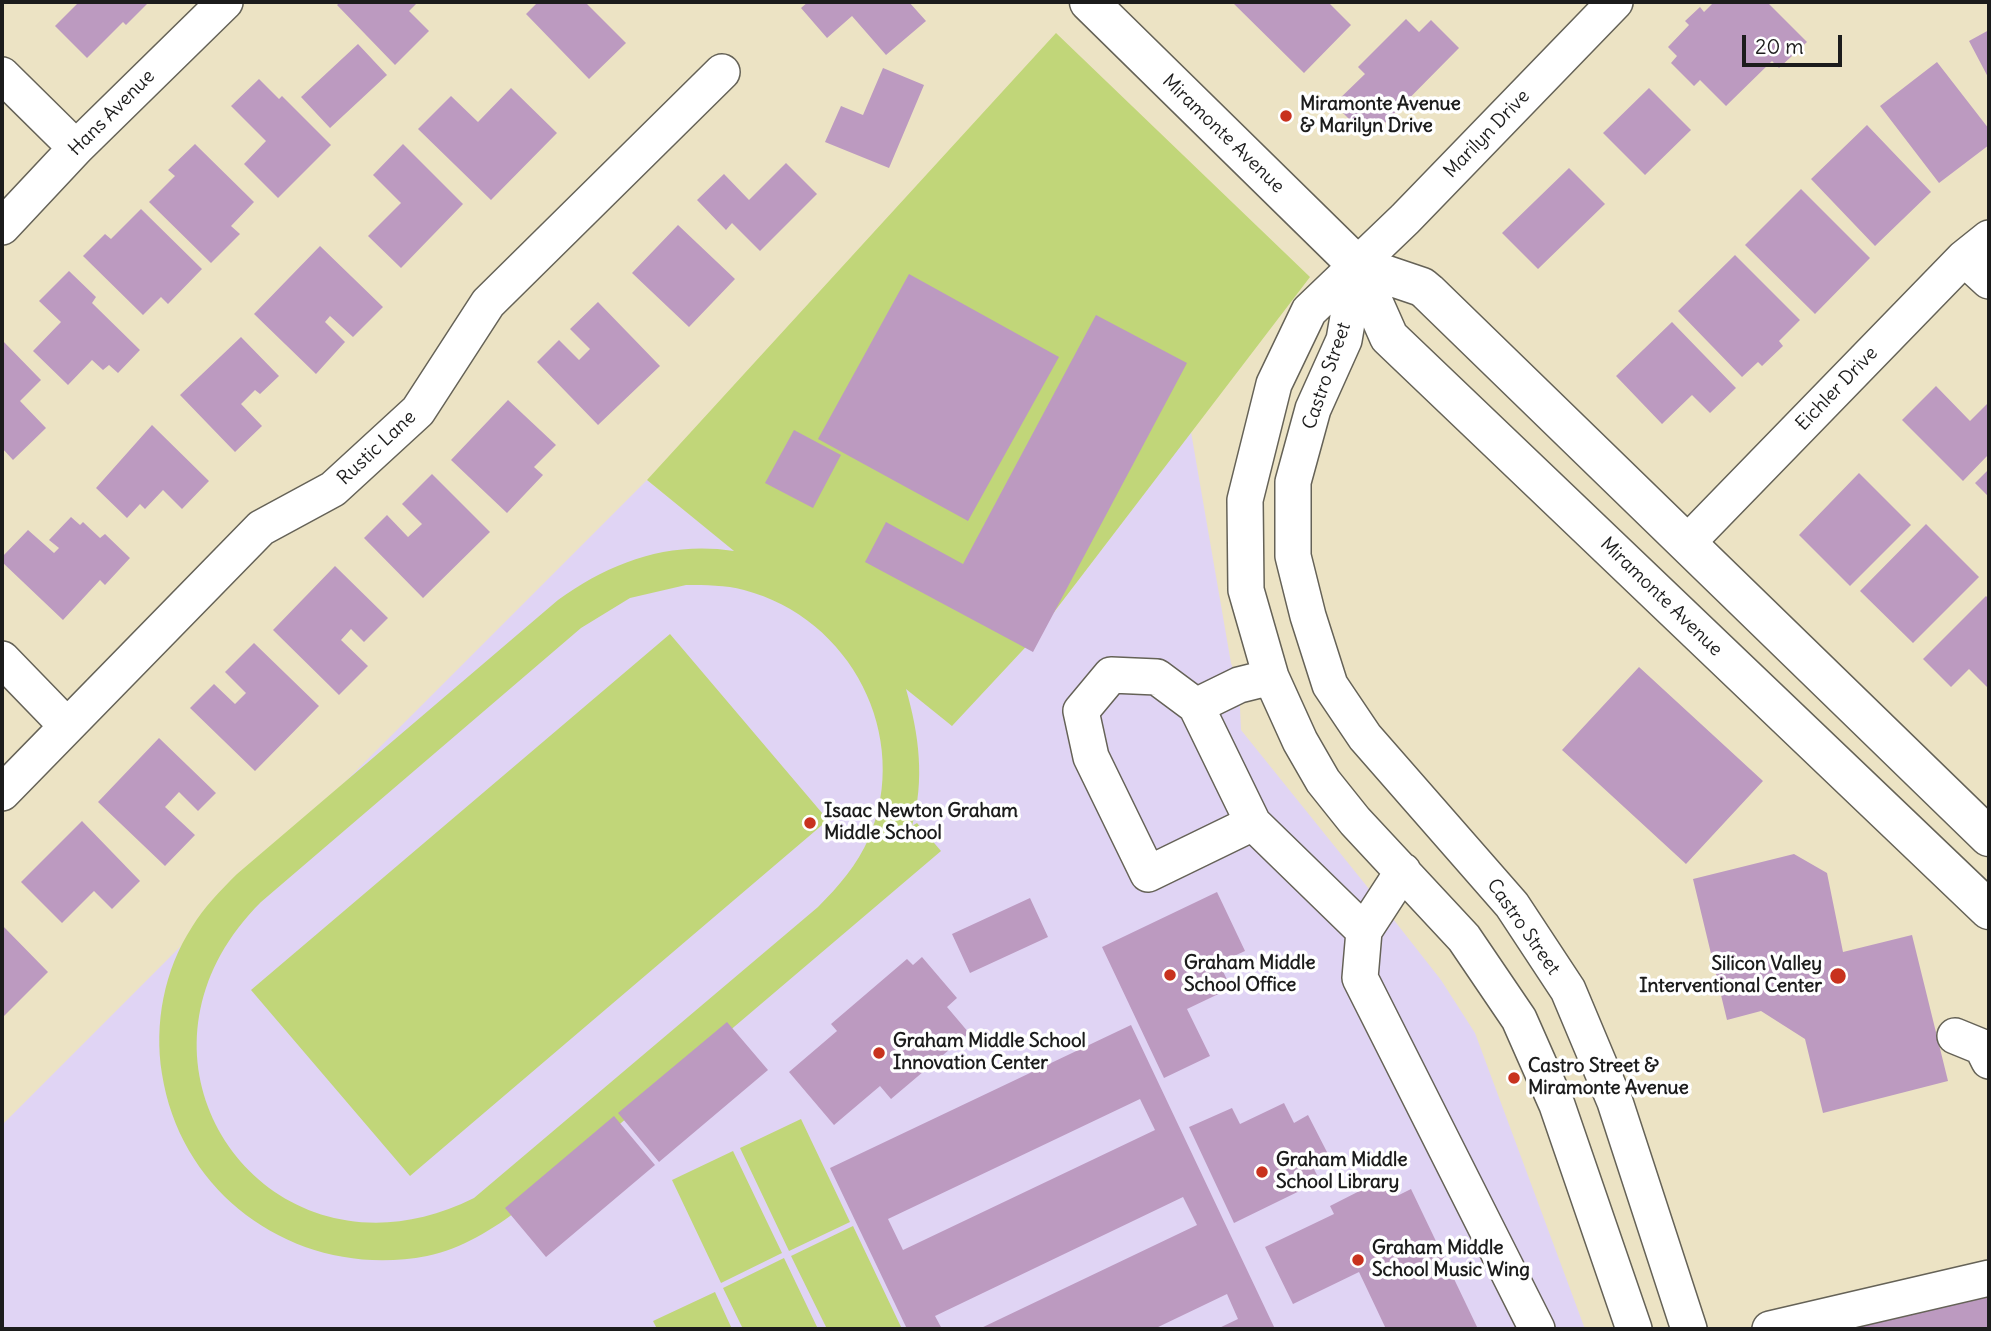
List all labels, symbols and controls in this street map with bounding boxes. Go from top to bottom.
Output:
scale bar [1746,21,1846,65]
text: 20 m [1755,33,1804,60]
street label: Hans Avenue [64,65,160,161]
street label: Miramonte Avenue [1157,70,1289,198]
street label: Marilyn Drive [1439,85,1535,183]
place label: Miramonte Avenue & Marilyn Drive [1300,94,1461,138]
marker: Miramonte Avenue & Marilyn Drive [1278,108,1294,124]
street label: Castro Street [1298,319,1356,433]
street label: Eichler Drive [1791,342,1883,436]
street label: Rustic Lane [333,406,421,490]
street label: Miramonte Avenue [1595,533,1727,661]
place label: Isaac Newton Graham Middle School [824,801,1018,845]
marker: Isaac Newton Graham Middle School [802,815,818,831]
street label: Castro Street [1482,875,1564,979]
place label: Graham Middle School Office [1184,953,1316,997]
place label: Silicon Valley Interventional Center [1639,954,1822,998]
marker: Silicon Valley Interventional Center [1828,966,1848,986]
marker: Graham Middle School Office [1162,967,1178,983]
place label: Graham Middle School Innovation Center [893,1031,1086,1075]
marker: Graham Middle School Innovation Center [871,1045,887,1061]
place label: Castro Street & Miramonte Avenue [1528,1056,1689,1100]
marker: Castro Street & Miramonte Avenue [1506,1070,1522,1086]
place label: Graham Middle School Library [1276,1150,1408,1194]
marker: Graham Middle School Library [1254,1164,1270,1180]
place label: Graham Middle School Music Wing [1372,1238,1530,1282]
marker: Graham Middle School Music Wing [1350,1252,1366,1268]

